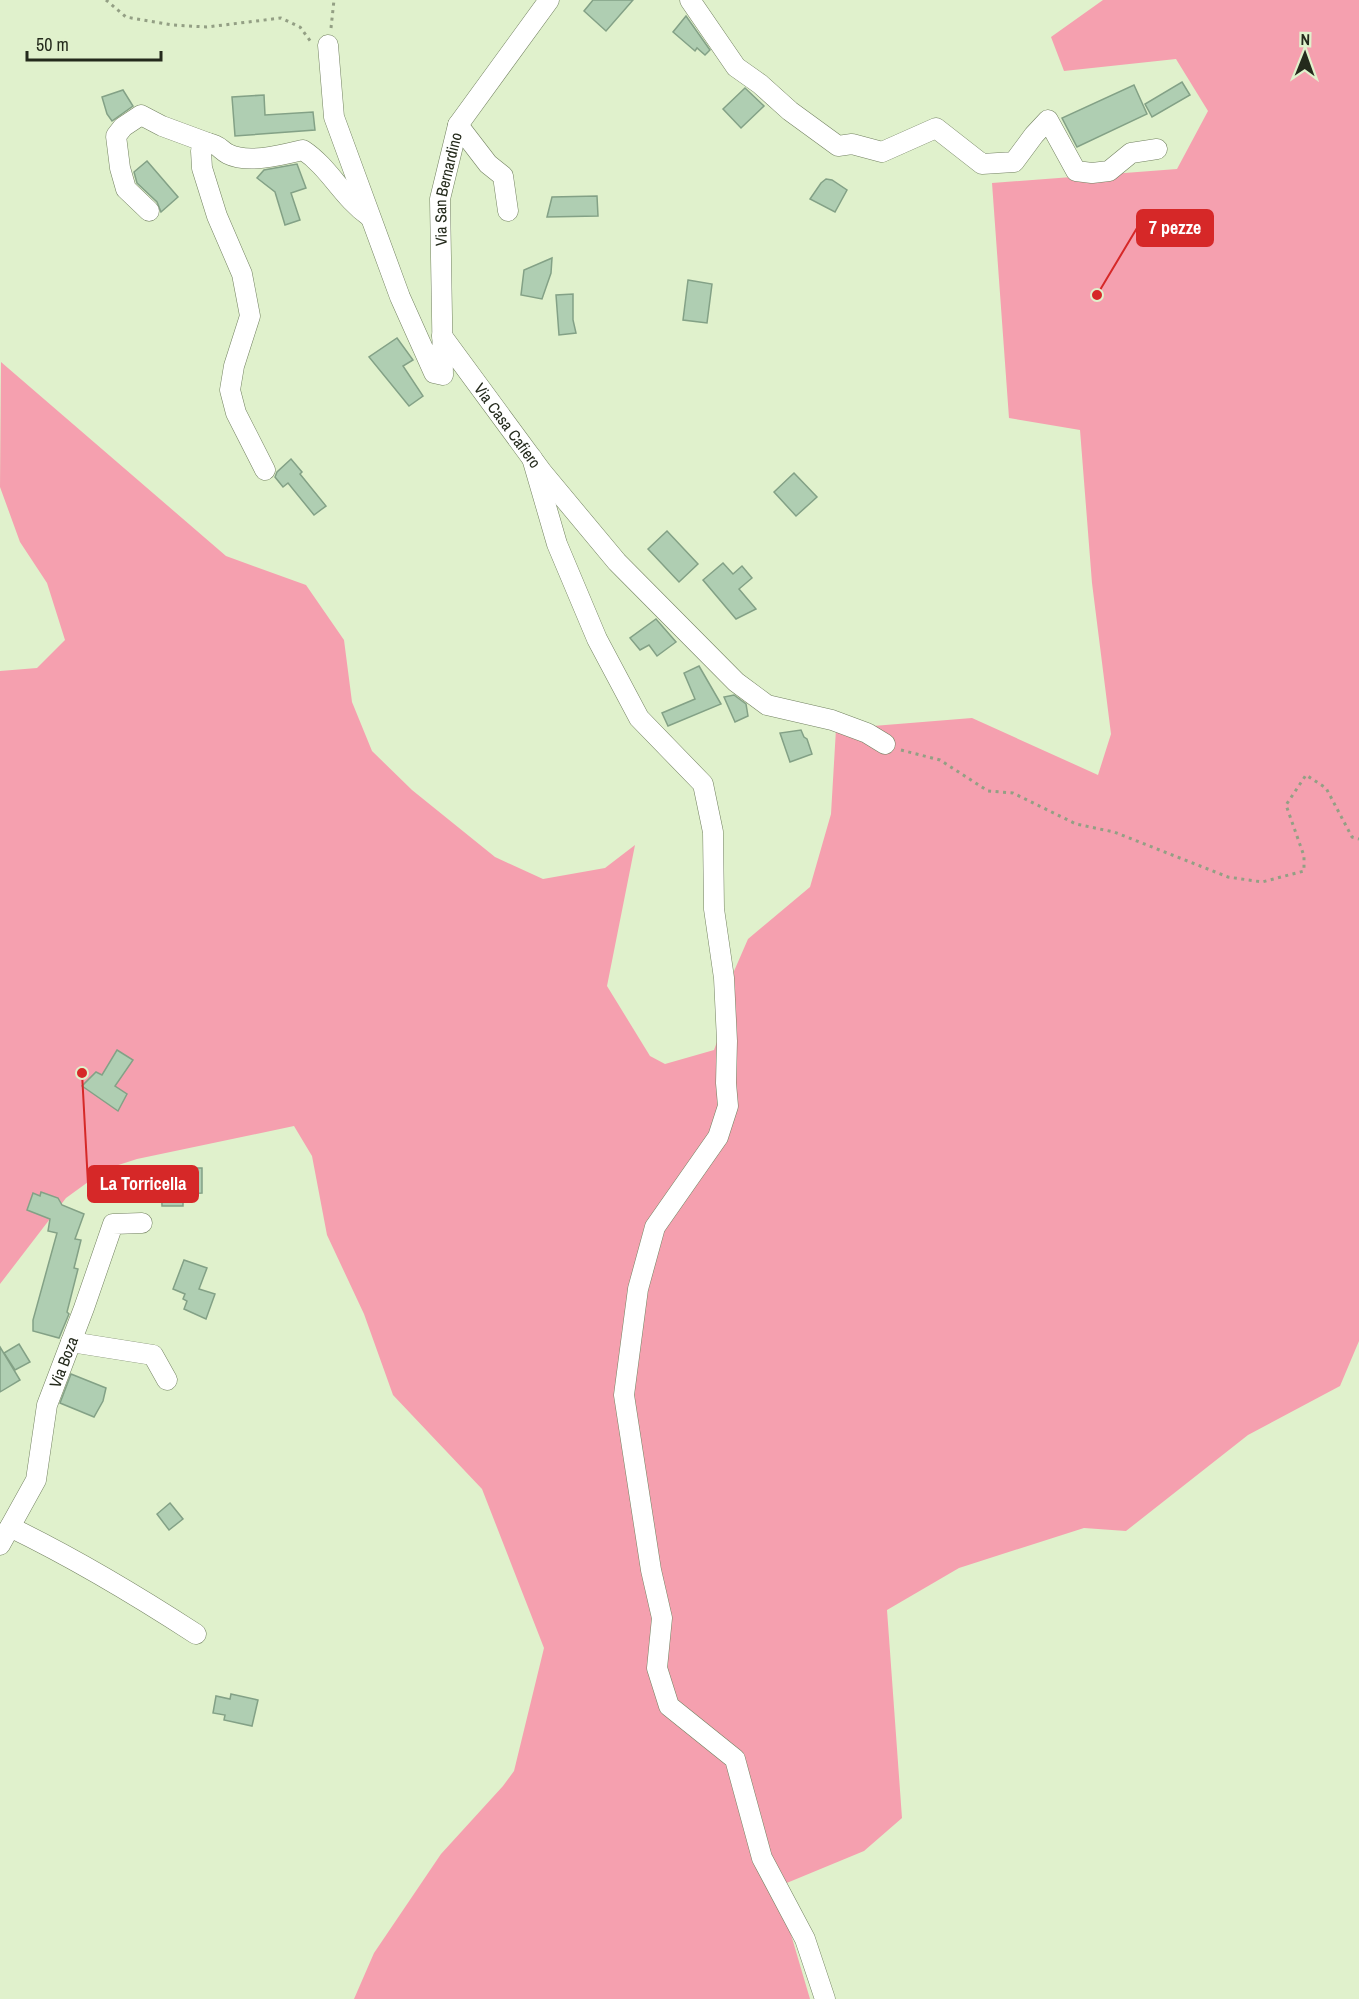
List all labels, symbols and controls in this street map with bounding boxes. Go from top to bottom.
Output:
scale bar [27,24,160,62]
north arrow [1275,24,1335,84]
text: N [1300,28,1310,50]
text: 50 m [36,32,69,57]
street label: Via San Bernardino [429,130,467,246]
callout: 7 pezze [1137,210,1213,246]
text: 7 pezze [1149,215,1201,240]
street label: Via Casa Cafiero [469,378,546,472]
callout: La Torricella [88,1166,198,1202]
text: La Torricella [100,1171,187,1196]
street label: Via Boza [44,1333,83,1391]

